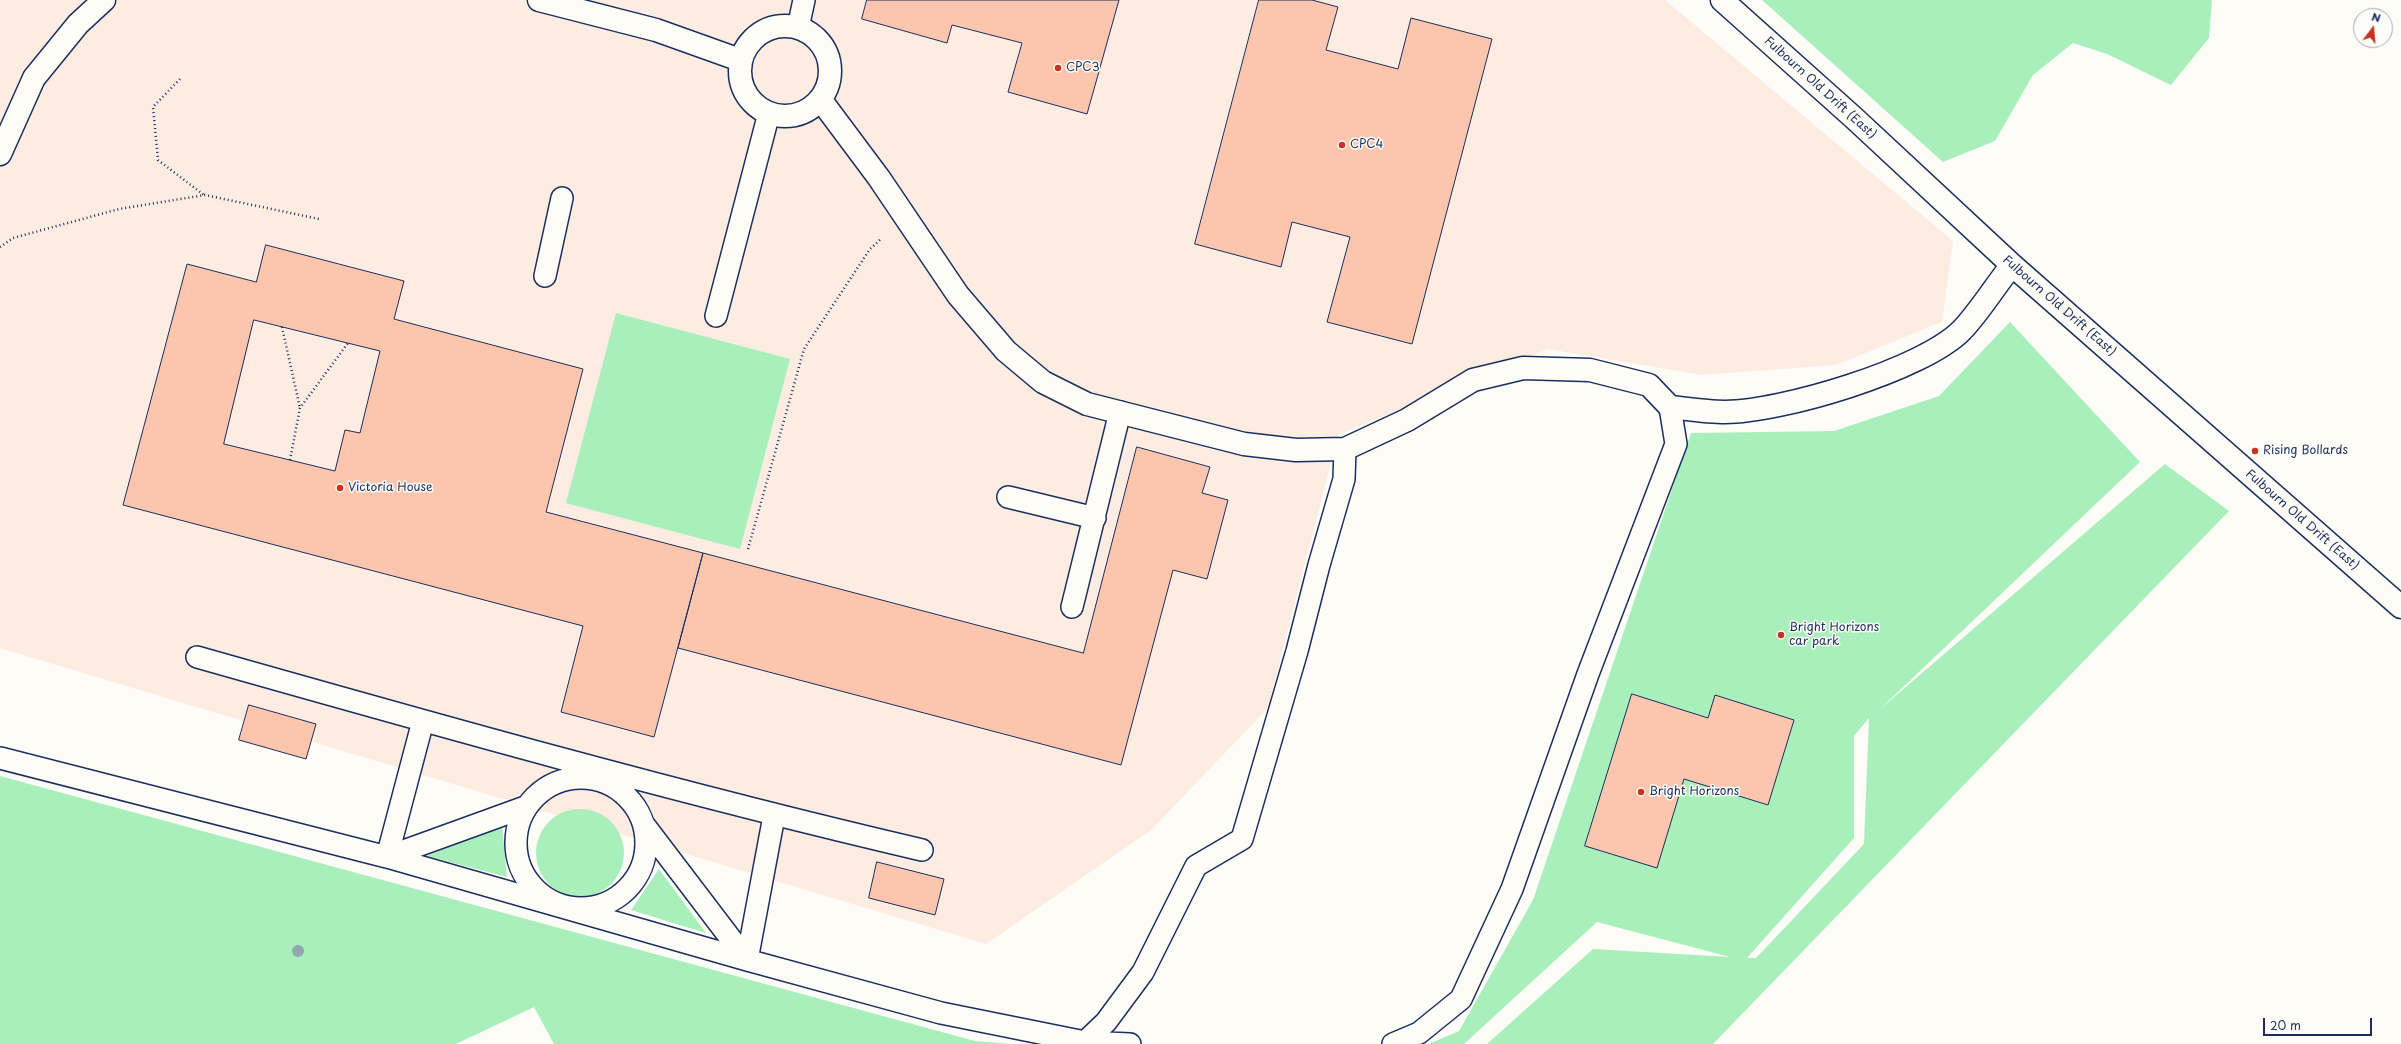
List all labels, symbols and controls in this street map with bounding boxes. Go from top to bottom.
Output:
north arrow [2353,8,2393,48]
text: N [2370,8,2383,26]
street label: Fulbourn Old Drift (East) [1761,34,1879,142]
place label: CPC3 [1066,61,1100,75]
marker: CPC3 [1053,63,1063,73]
place label: CPC4 [1350,138,1383,152]
marker: CPC4 [1337,140,1347,150]
street label: Fulbourn Old Drift (East) [1999,253,2119,359]
place label: Rising Bollards [2263,444,2348,458]
marker: Rising Bollards [2250,446,2260,456]
street label: Fulbourn Old Drift (East) [2242,467,2362,573]
place label: Victoria House [348,481,433,495]
marker: Victoria House [335,483,345,493]
place label: Bright Horizons car park [1789,621,1879,649]
marker: Bright Horizons car park [1776,630,1786,640]
place label: Bright Horizons [1649,785,1739,799]
marker: Bright Horizons [1636,787,1646,797]
scale bar [2265,1010,2374,1036]
text: 20 m [2270,1016,2301,1034]

